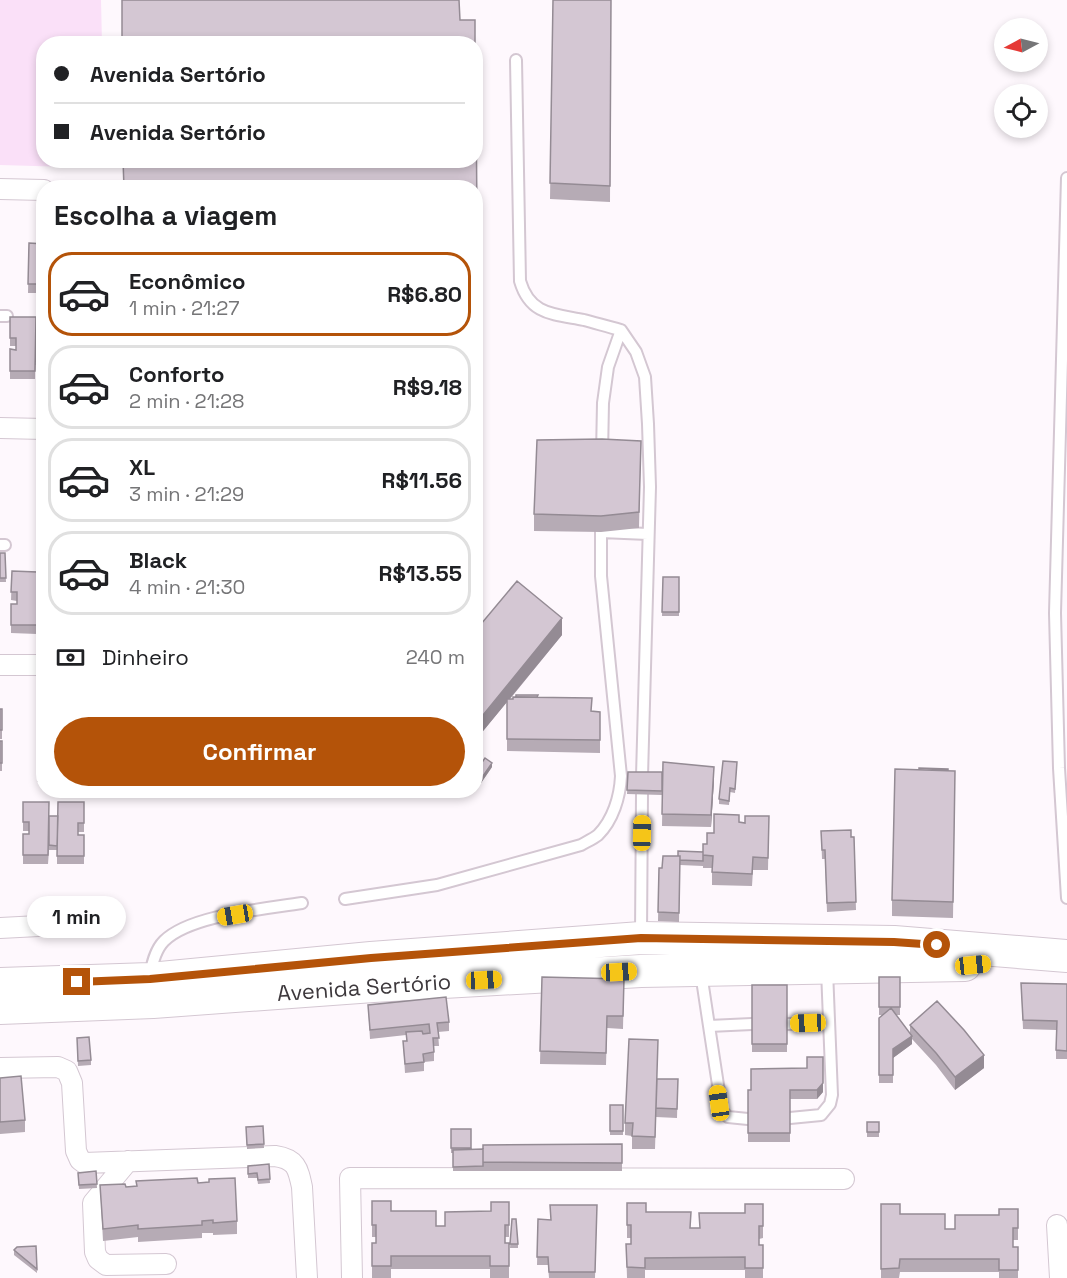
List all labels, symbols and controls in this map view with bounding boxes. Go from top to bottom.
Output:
north arrow [994,18,1048,72]
map controls [994,18,1048,138]
text: Avenida Sertório [90,60,266,88]
button: locate [994,84,1048,138]
text: Avenida Sertório [90,118,266,146]
text: Escolha a viagem [54,198,277,233]
icon: car [57,267,111,321]
text: Econômico [129,267,246,295]
text: R$6.80 [387,280,462,308]
text: 1 min · 21:27 [129,295,240,321]
icon: car [57,360,111,414]
text: Conforto [129,360,224,388]
text: R$9.18 [393,373,462,401]
text: 2 min · 21:28 [129,388,245,414]
icon: car [57,453,111,507]
text: XL [129,453,155,481]
text: R$11.56 [382,466,462,494]
text: 3 min · 21:29 [129,481,244,507]
icon: car [57,546,111,600]
text: Black [129,546,187,574]
text: R$13.55 [378,559,462,587]
text: 4 min · 21:30 [129,574,245,600]
icon: cash [54,641,87,674]
text: Dinheiro [102,643,189,671]
text: 240 m [406,644,465,670]
button: Confirmar [54,717,465,786]
car [633,815,651,851]
callout: 1 min [28,895,127,937]
car [216,903,254,927]
text: 1 min [52,904,101,930]
route start [923,931,950,958]
car [954,954,992,976]
car [601,962,637,982]
street label: Avenida Sertório [276,967,452,1007]
route end [63,968,90,995]
car [466,970,502,990]
car [790,1013,826,1033]
car [708,1084,730,1122]

